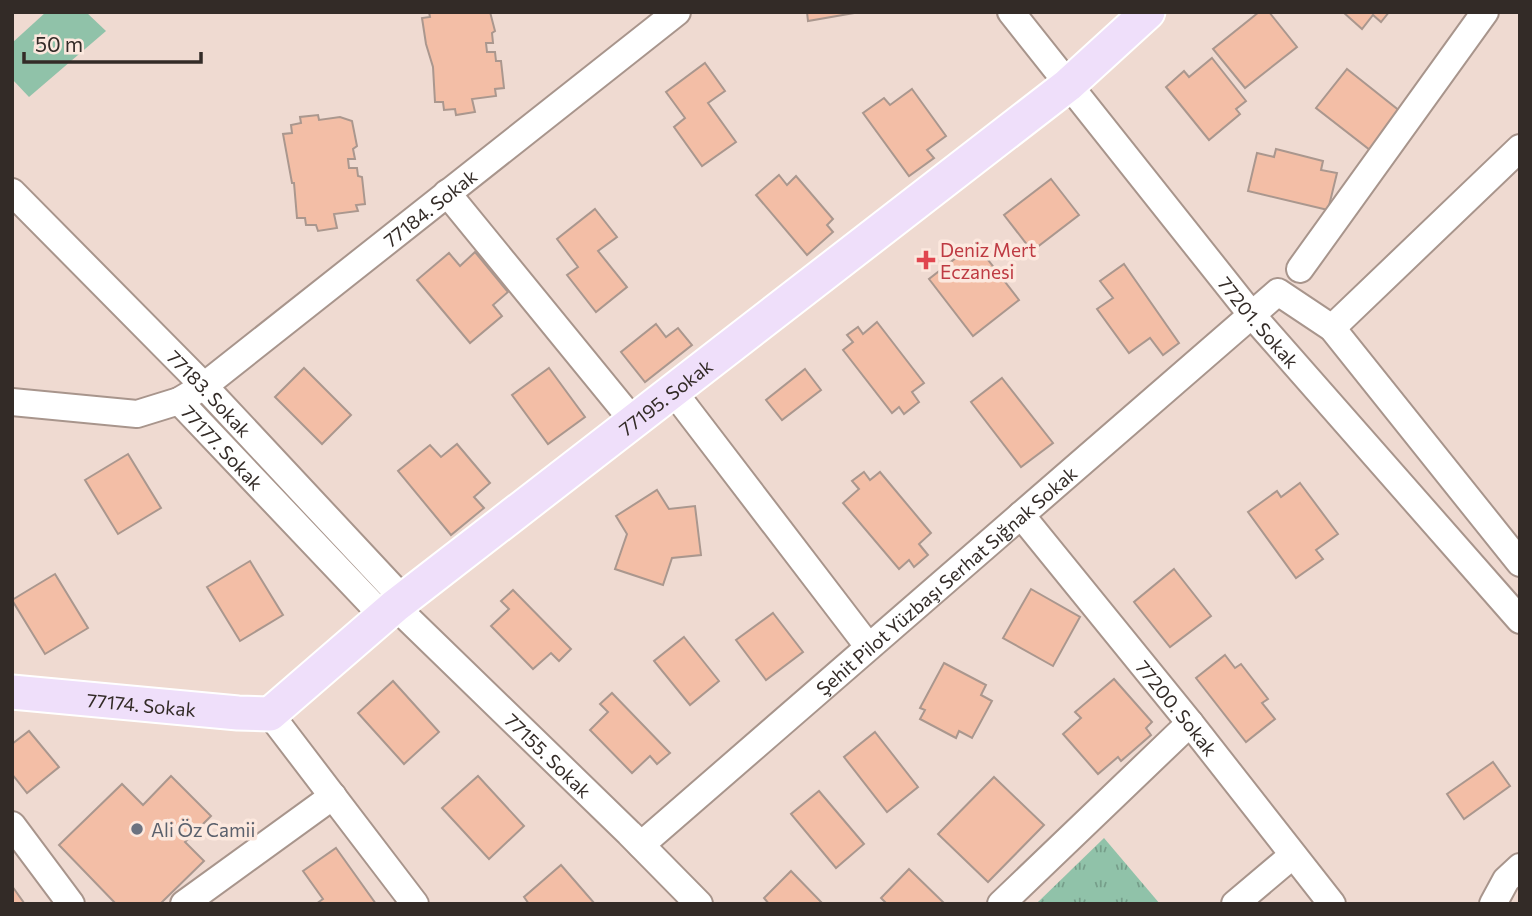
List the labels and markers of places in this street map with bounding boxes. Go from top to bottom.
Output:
place label: Deniz Mert Eczanesi [940,238,1037,283]
marker: Deniz Mert Eczanesi [918,252,934,268]
place label: Ali Öz Camii [151,818,255,841]
marker: Ali Öz Camii [129,821,145,837]

